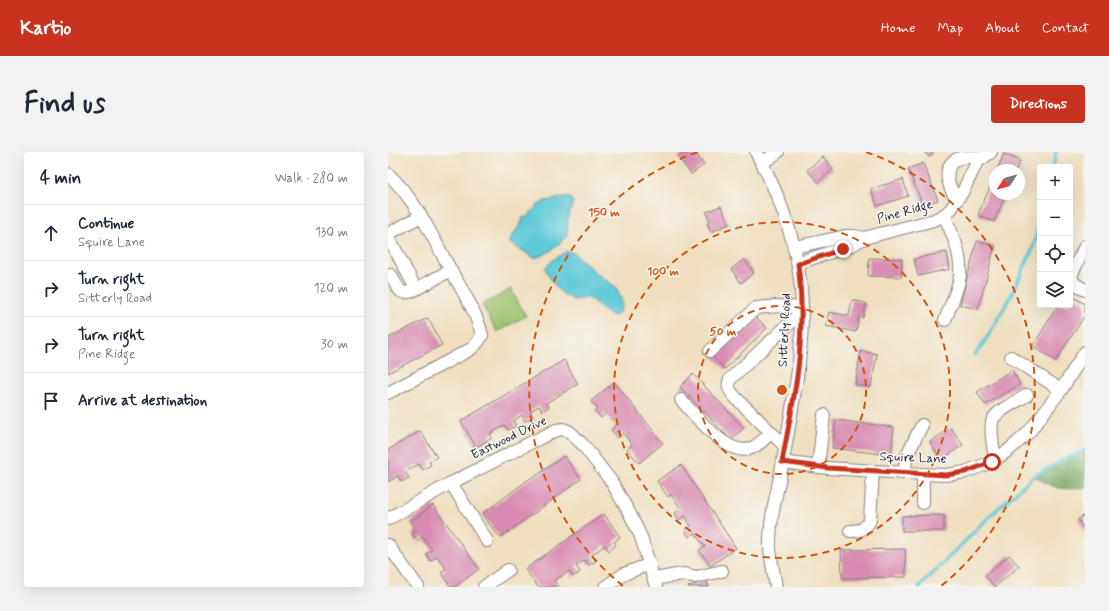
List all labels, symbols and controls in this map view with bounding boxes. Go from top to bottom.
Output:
text: Kartio [20,16,71,41]
text: Home [881,19,915,37]
text: Map [937,19,963,37]
text: About [985,19,1020,37]
text: Contact [1042,19,1089,37]
button: Directions [991,85,1085,123]
text: Find us [24,86,105,123]
north arrow [989,164,1025,200]
map controls [1037,164,1073,308]
button: + [1037,164,1073,200]
text: 4 min [40,167,81,189]
text: Walk · 280 m [275,170,348,187]
street label: Pine Ridge [875,196,935,230]
button: − [1037,200,1073,236]
text: 150 m [588,205,620,221]
text: Continue [78,214,134,234]
icon: ahead [40,222,62,244]
text: 130 m [315,224,348,241]
text: Squire Lane [78,234,145,251]
button: locate [1037,236,1073,272]
route end [834,240,852,258]
text: 100 m [647,264,680,280]
text: Turn right [78,270,145,290]
button: layers [1037,272,1073,308]
icon: right [40,278,62,300]
text: 120 m [314,280,348,297]
text: Sitterly Road [78,290,152,307]
street label: Sitterly Road [775,293,795,367]
text: 50 m [710,324,737,340]
text: Turn right [78,326,145,346]
icon: right [40,334,62,356]
text: 30 m [321,336,348,353]
text: Pine Ridge [78,346,135,363]
centre of rings [775,383,789,397]
icon: arrive [40,390,62,412]
text: Arrive at destination [78,391,207,411]
street label: Eastwood Drive [468,412,550,464]
street label: Squire Lane [879,448,947,468]
route start [983,453,1001,471]

